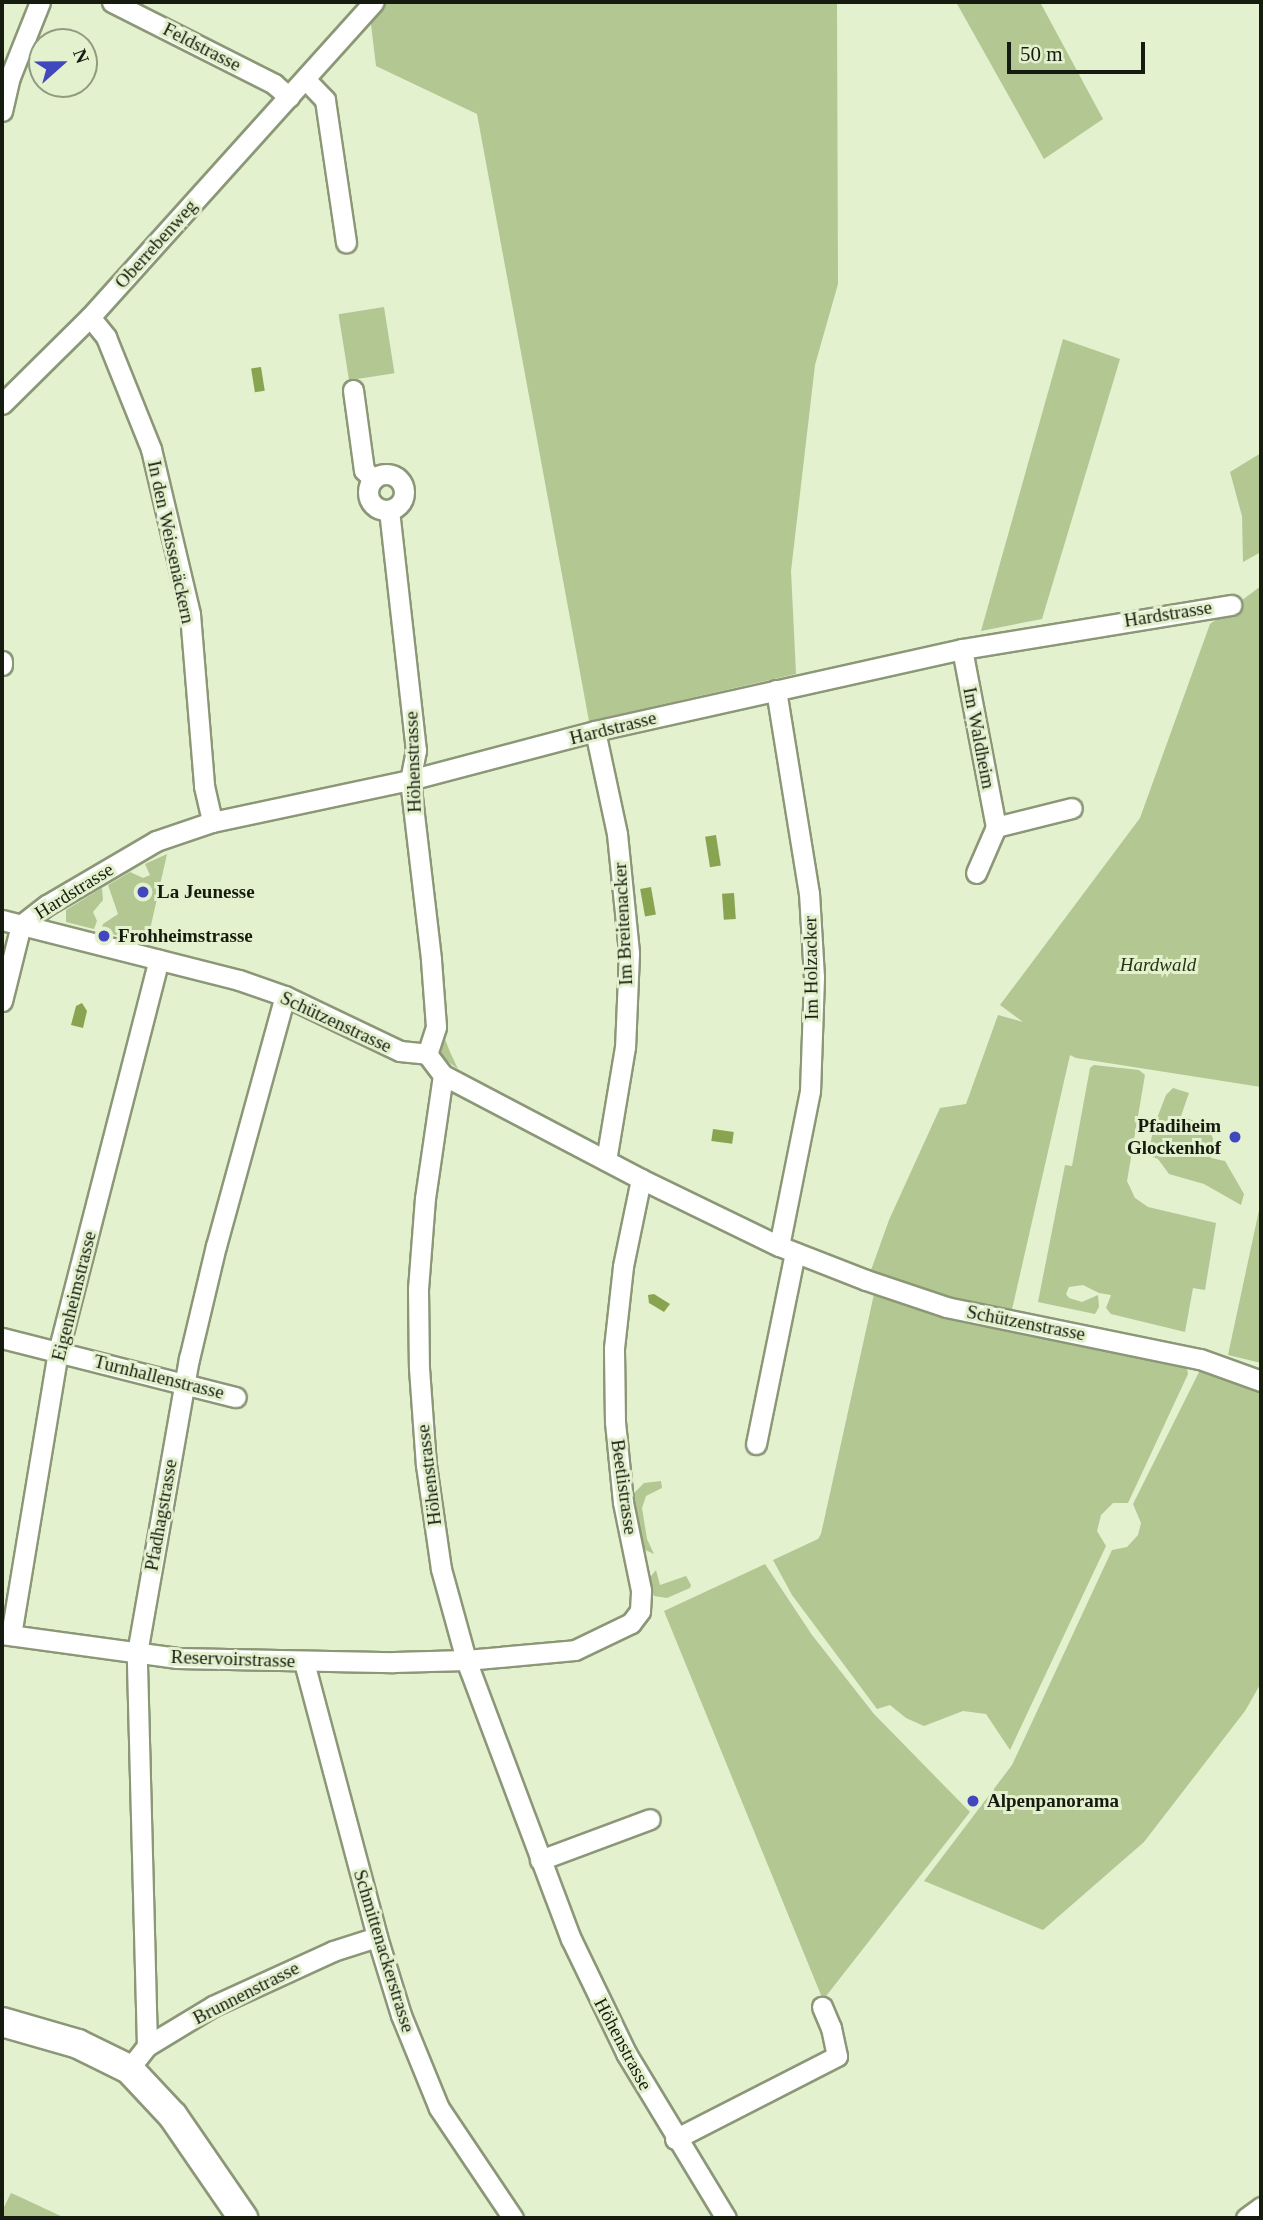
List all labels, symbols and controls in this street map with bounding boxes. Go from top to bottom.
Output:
street label: Feldstrasse [159,18,245,76]
north arrow [28,28,98,98]
scale bar [1011,28,1149,72]
text: 50 m [1020,42,1063,66]
text: N [69,46,93,66]
street label: Oberrebenweg [110,195,202,293]
street label: In den Weissenäckern [143,458,199,626]
street label: Hardstrasse [1122,596,1214,632]
street label: Im Waldheim [958,685,1000,791]
street label: Hardstrasse [567,706,659,750]
street label: Höhenstrasse [400,711,426,813]
street label: Hardstrasse [30,858,118,924]
street label: Im Breitenacker [608,862,638,986]
place label: La Jeunesse [157,881,255,903]
marker: La Jeunesse [135,884,151,900]
street label: Im Holzacker [799,916,823,1020]
place label: Frohheimstrasse [118,925,253,947]
marker: Frohheimstrasse [96,928,112,944]
park label: Hardwald [1120,954,1196,976]
street label: Schützenstrasse [277,986,395,1058]
place label: Pfadiheim Glockenhof [1127,1115,1221,1159]
marker: Pfadiheim Glockenhof [1227,1129,1243,1145]
street label: Eigenheimstrasse [47,1229,101,1363]
street label: Schützenstrasse [965,1300,1087,1346]
street label: Turnhallenstrasse [92,1350,226,1404]
street label: Höhenstrasse [412,1423,446,1527]
street label: Beetlistrasse [606,1438,642,1536]
street label: Pfadhagstrasse [140,1457,182,1573]
street label: Reservoirstrasse [170,1645,296,1673]
place label: Alpenpanorama [987,1790,1119,1812]
marker: Alpenpanorama [965,1793,981,1809]
street label: Schmittenackerstrasse [348,1867,420,2035]
street label: Brunnenstrasse [189,1956,303,2030]
street label: Höhenstrasse [589,1994,657,2094]

